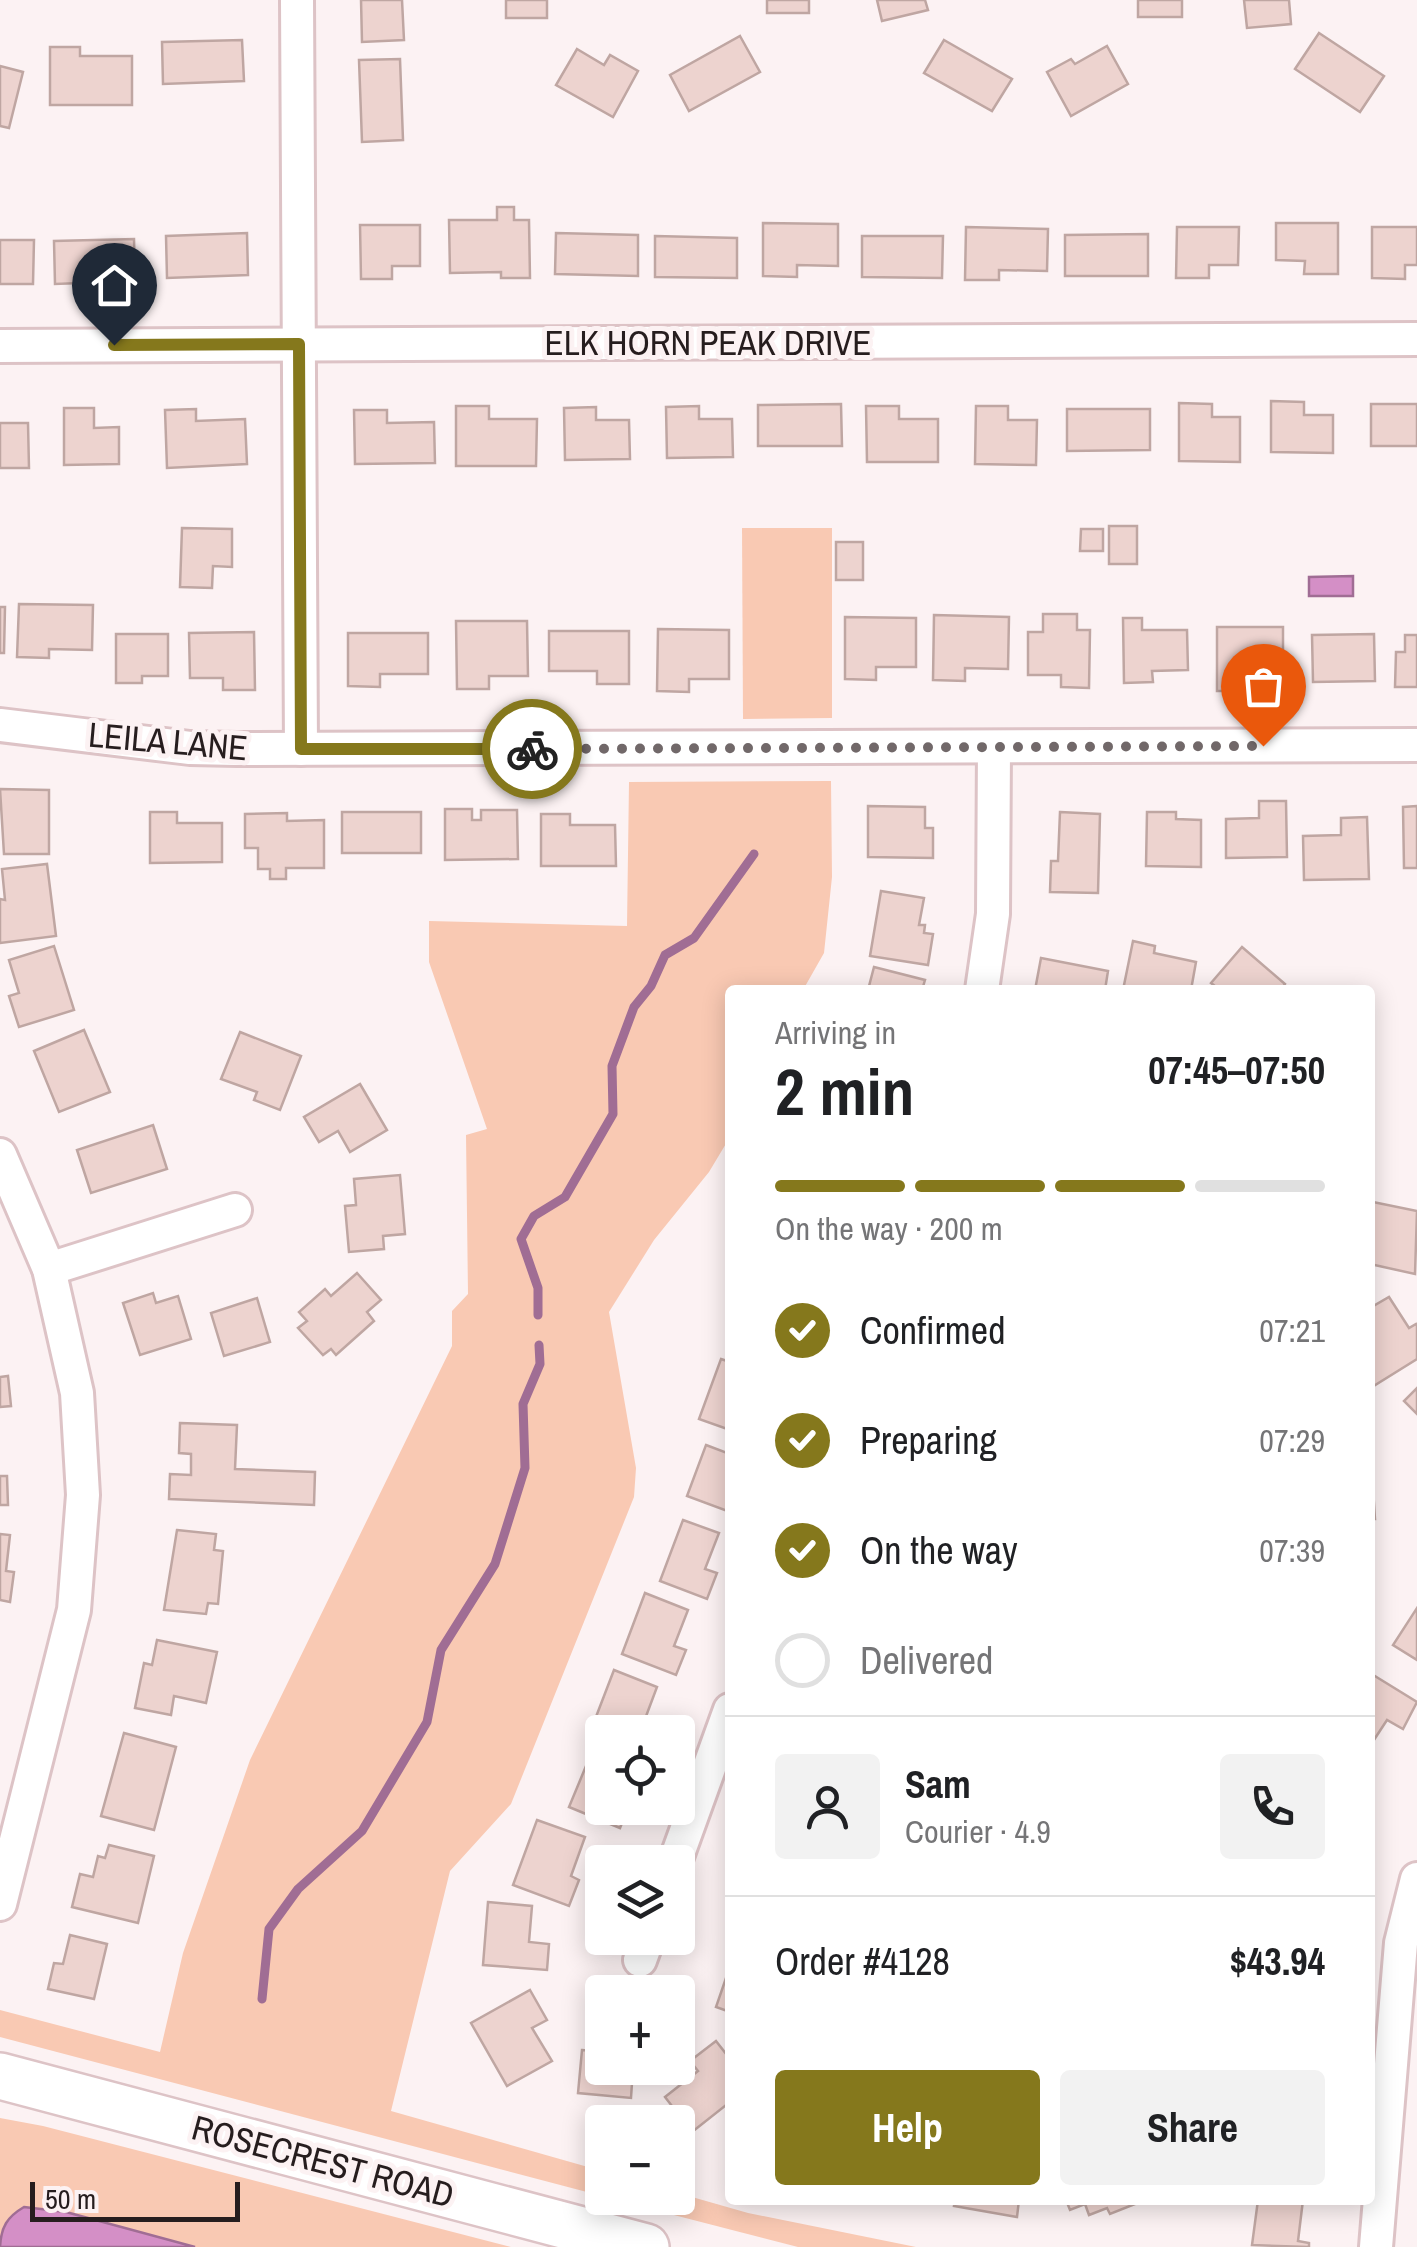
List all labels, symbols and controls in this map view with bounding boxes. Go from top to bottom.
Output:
pin [72,243,157,346]
icon: home [87,258,142,313]
street label: ELK HORN PEAK DRIVE [545,319,871,366]
pin [1221,644,1306,747]
icon: bag [1236,659,1291,714]
courier [482,699,582,799]
street label: LEILA LANE [86,711,250,771]
icon: bike [505,722,560,777]
text: Arriving in [775,1011,896,1054]
text: 07:45–07:50 [1148,1045,1325,1096]
text: 2 min [775,1048,914,1135]
text: On the way · 200 m [775,1207,1003,1250]
icon: check [775,1303,830,1358]
text: Confirmed [860,1305,1005,1356]
text: 07:21 [1259,1309,1325,1352]
icon: check [775,1413,830,1468]
text: Preparing [860,1415,997,1466]
text: 07:29 [1259,1419,1325,1462]
icon: check [775,1523,830,1578]
text: On the way [860,1525,1018,1576]
text: 07:39 [1259,1529,1325,1572]
text: Delivered [860,1635,993,1686]
map controls [585,1715,695,2215]
button: locate [585,1715,695,1825]
button: person [775,1754,880,1859]
button: phone [1220,1754,1325,1859]
text: Sam [905,1759,971,1810]
text: Courier · 4.9 [905,1810,1051,1853]
button: layers [585,1845,695,1955]
text: Order #4128 [775,1936,950,1987]
text: $43.94 [1230,1936,1325,1987]
button: + [585,1975,695,2085]
button: Help [775,2070,1040,2185]
button: Share [1060,2070,1325,2185]
street label: ROSECREST ROAD [187,2103,459,2219]
button: − [585,2105,695,2215]
scale bar [30,2177,240,2222]
text: 50 m [45,2180,96,2218]

